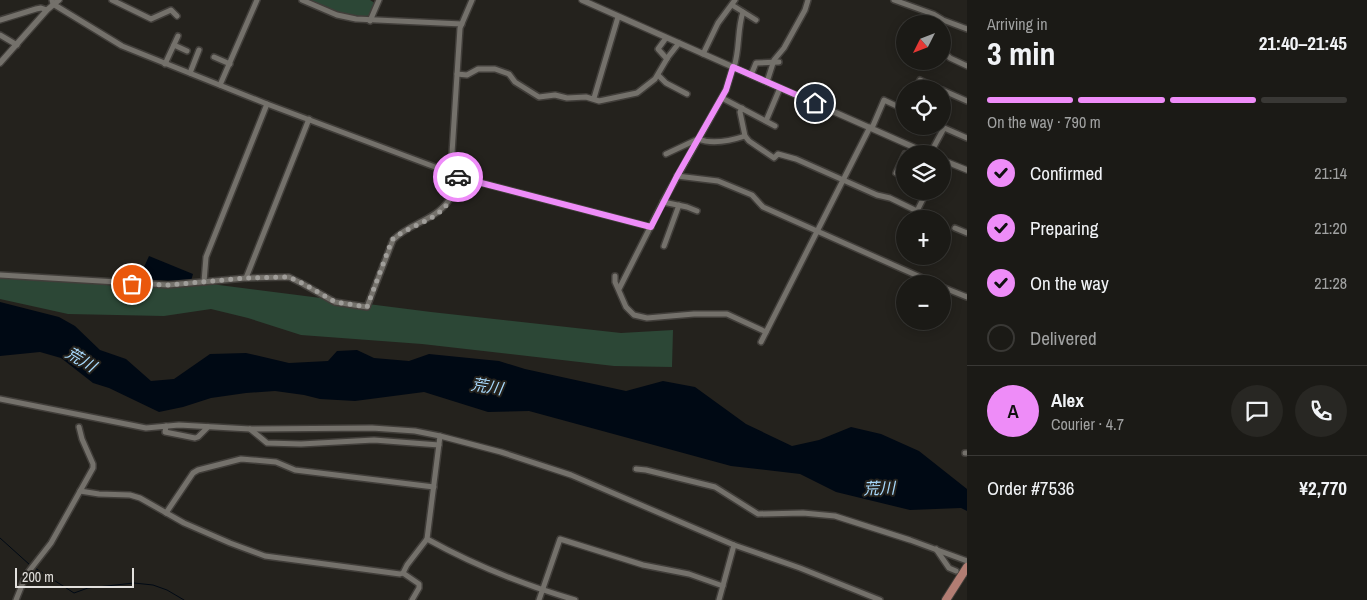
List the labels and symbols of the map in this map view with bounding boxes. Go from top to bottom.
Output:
north arrow [896,15,951,70]
pin [794,82,836,124]
courier [433,152,483,202]
pin [111,263,153,305]
water label: 荒川 [62,341,102,378]
water label: 荒川 [469,373,506,400]
water label: 荒川 [863,476,897,500]
scale bar [15,565,134,588]

